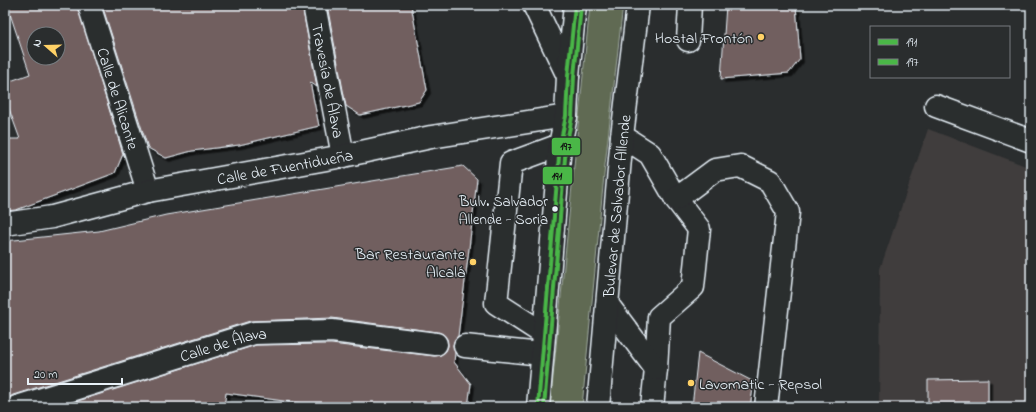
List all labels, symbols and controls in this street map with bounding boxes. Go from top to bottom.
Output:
street label: Travesía de Álava [304,22,349,140]
north arrow [26,26,66,66]
legend [870,26,1010,78]
place label: Hostal Frontón [655,27,753,51]
marker: Hostal Frontón [756,32,766,42]
text: 191 [906,34,917,52]
text: N [29,37,46,49]
street label: Calle de Alicante [89,45,144,154]
text: 197 [906,54,918,72]
street label: Bulevar de Salvador Allende [598,113,639,299]
line badge: 197 [551,137,581,156]
text: 197 [560,139,572,155]
street label: Calle de Fuentidueña [215,144,356,192]
line badge: 191 [542,166,573,185]
text: 191 [552,169,563,185]
place label: Bulv. Salvador Allende - Soria [458,191,548,231]
marker: Bulv. Salvador Allende - Soria [550,204,560,214]
place label: Bar Restaurante Alcalá [354,243,466,285]
marker: Bar Restaurante Alcalá [468,257,478,267]
street label: Calle de Álava [177,323,267,369]
scale bar [28,360,122,386]
text: 20 m [34,366,57,384]
place label: Lavomatic - Repsol [699,373,822,397]
marker: Lavomatic - Repsol [686,378,696,388]

